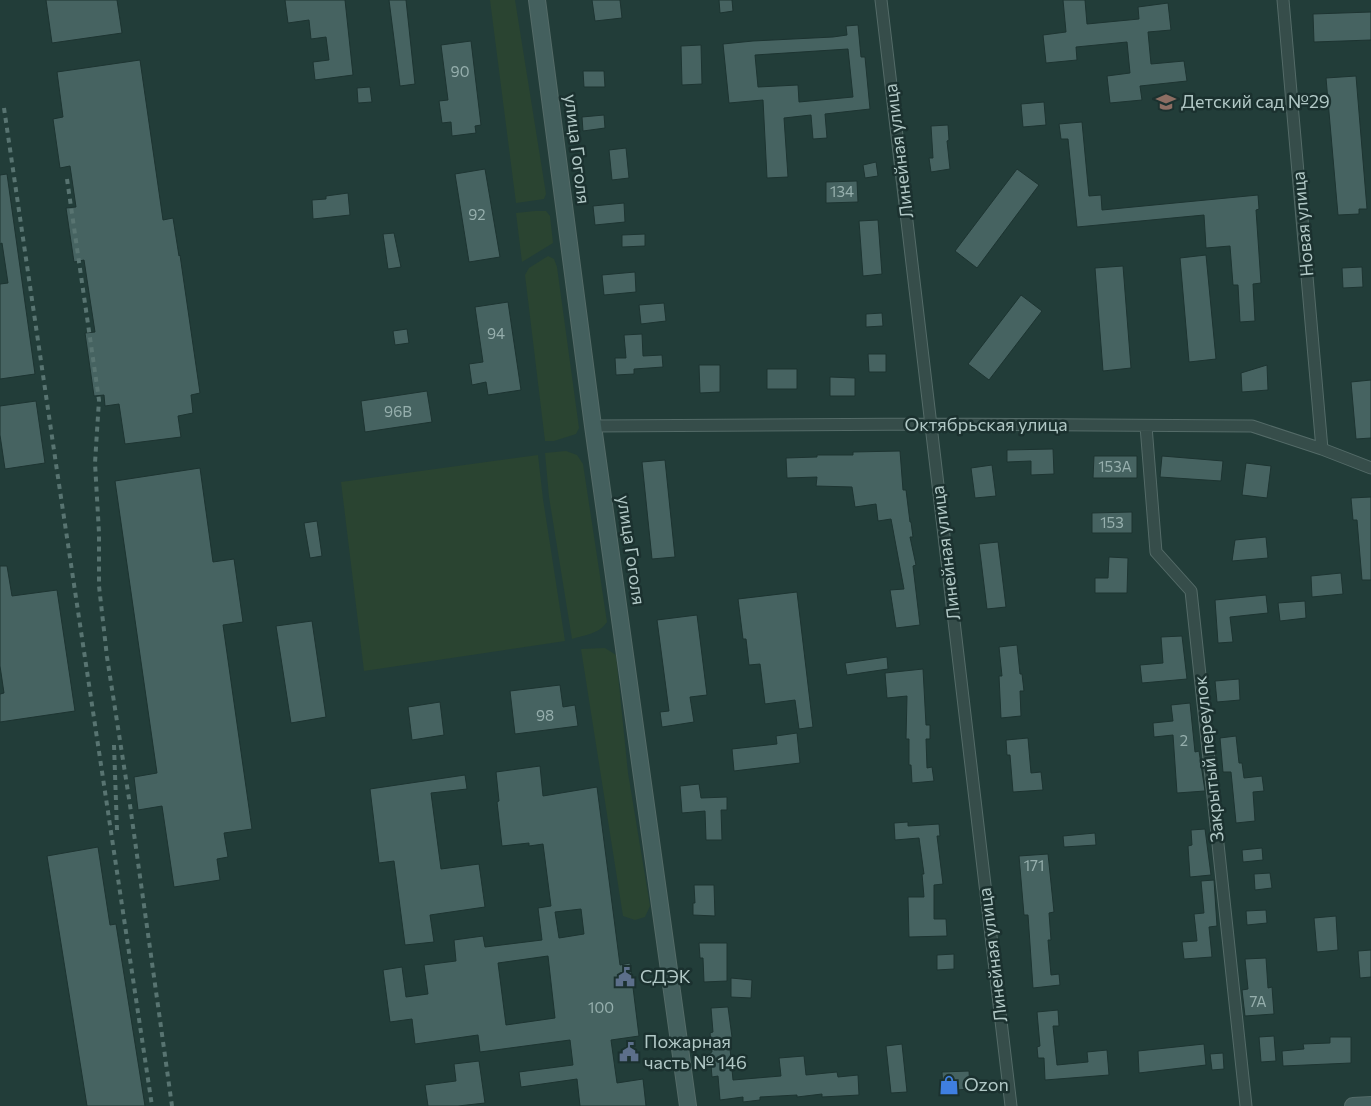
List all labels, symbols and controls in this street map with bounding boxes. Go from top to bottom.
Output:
house number: 90 [451,62,469,80]
street label: Линейная улица [879,82,917,220]
place label: Детский сад №29 [1181,90,1330,112]
school or university icon: Детский сад №29 [1155,91,1177,113]
street label: улица Гоголя [560,93,596,205]
street label: Новая улица [1286,171,1318,277]
house number: 134 [830,182,854,200]
house number: 92 [468,205,486,223]
house number: 94 [487,324,505,342]
house number: 96В [384,402,412,420]
street label: Октябрьская улица [905,413,1067,435]
house number: 153А [1098,457,1132,475]
street label: Линейная улица [926,484,964,622]
street label: улица Гоголя [613,494,651,606]
house number: 153 [1100,513,1124,531]
street label: Закрытый переулок [1188,674,1228,843]
house number: 98 [536,706,554,724]
house number: 2 [1180,731,1188,749]
house number: 171 [1024,856,1044,874]
street label: Линейная улица [973,886,1011,1024]
place label: СДЭК [640,965,691,987]
public building icon: СДЭК [614,966,636,988]
house number: 7А [1249,992,1267,1010]
house number: 100 [588,998,614,1016]
place label: Пожарная часть № 146 [644,1030,747,1073]
public building icon: Пожарная часть № 146 [618,1041,640,1063]
place label: Ozon [964,1073,1009,1095]
shop icon: Ozon [938,1074,960,1096]

